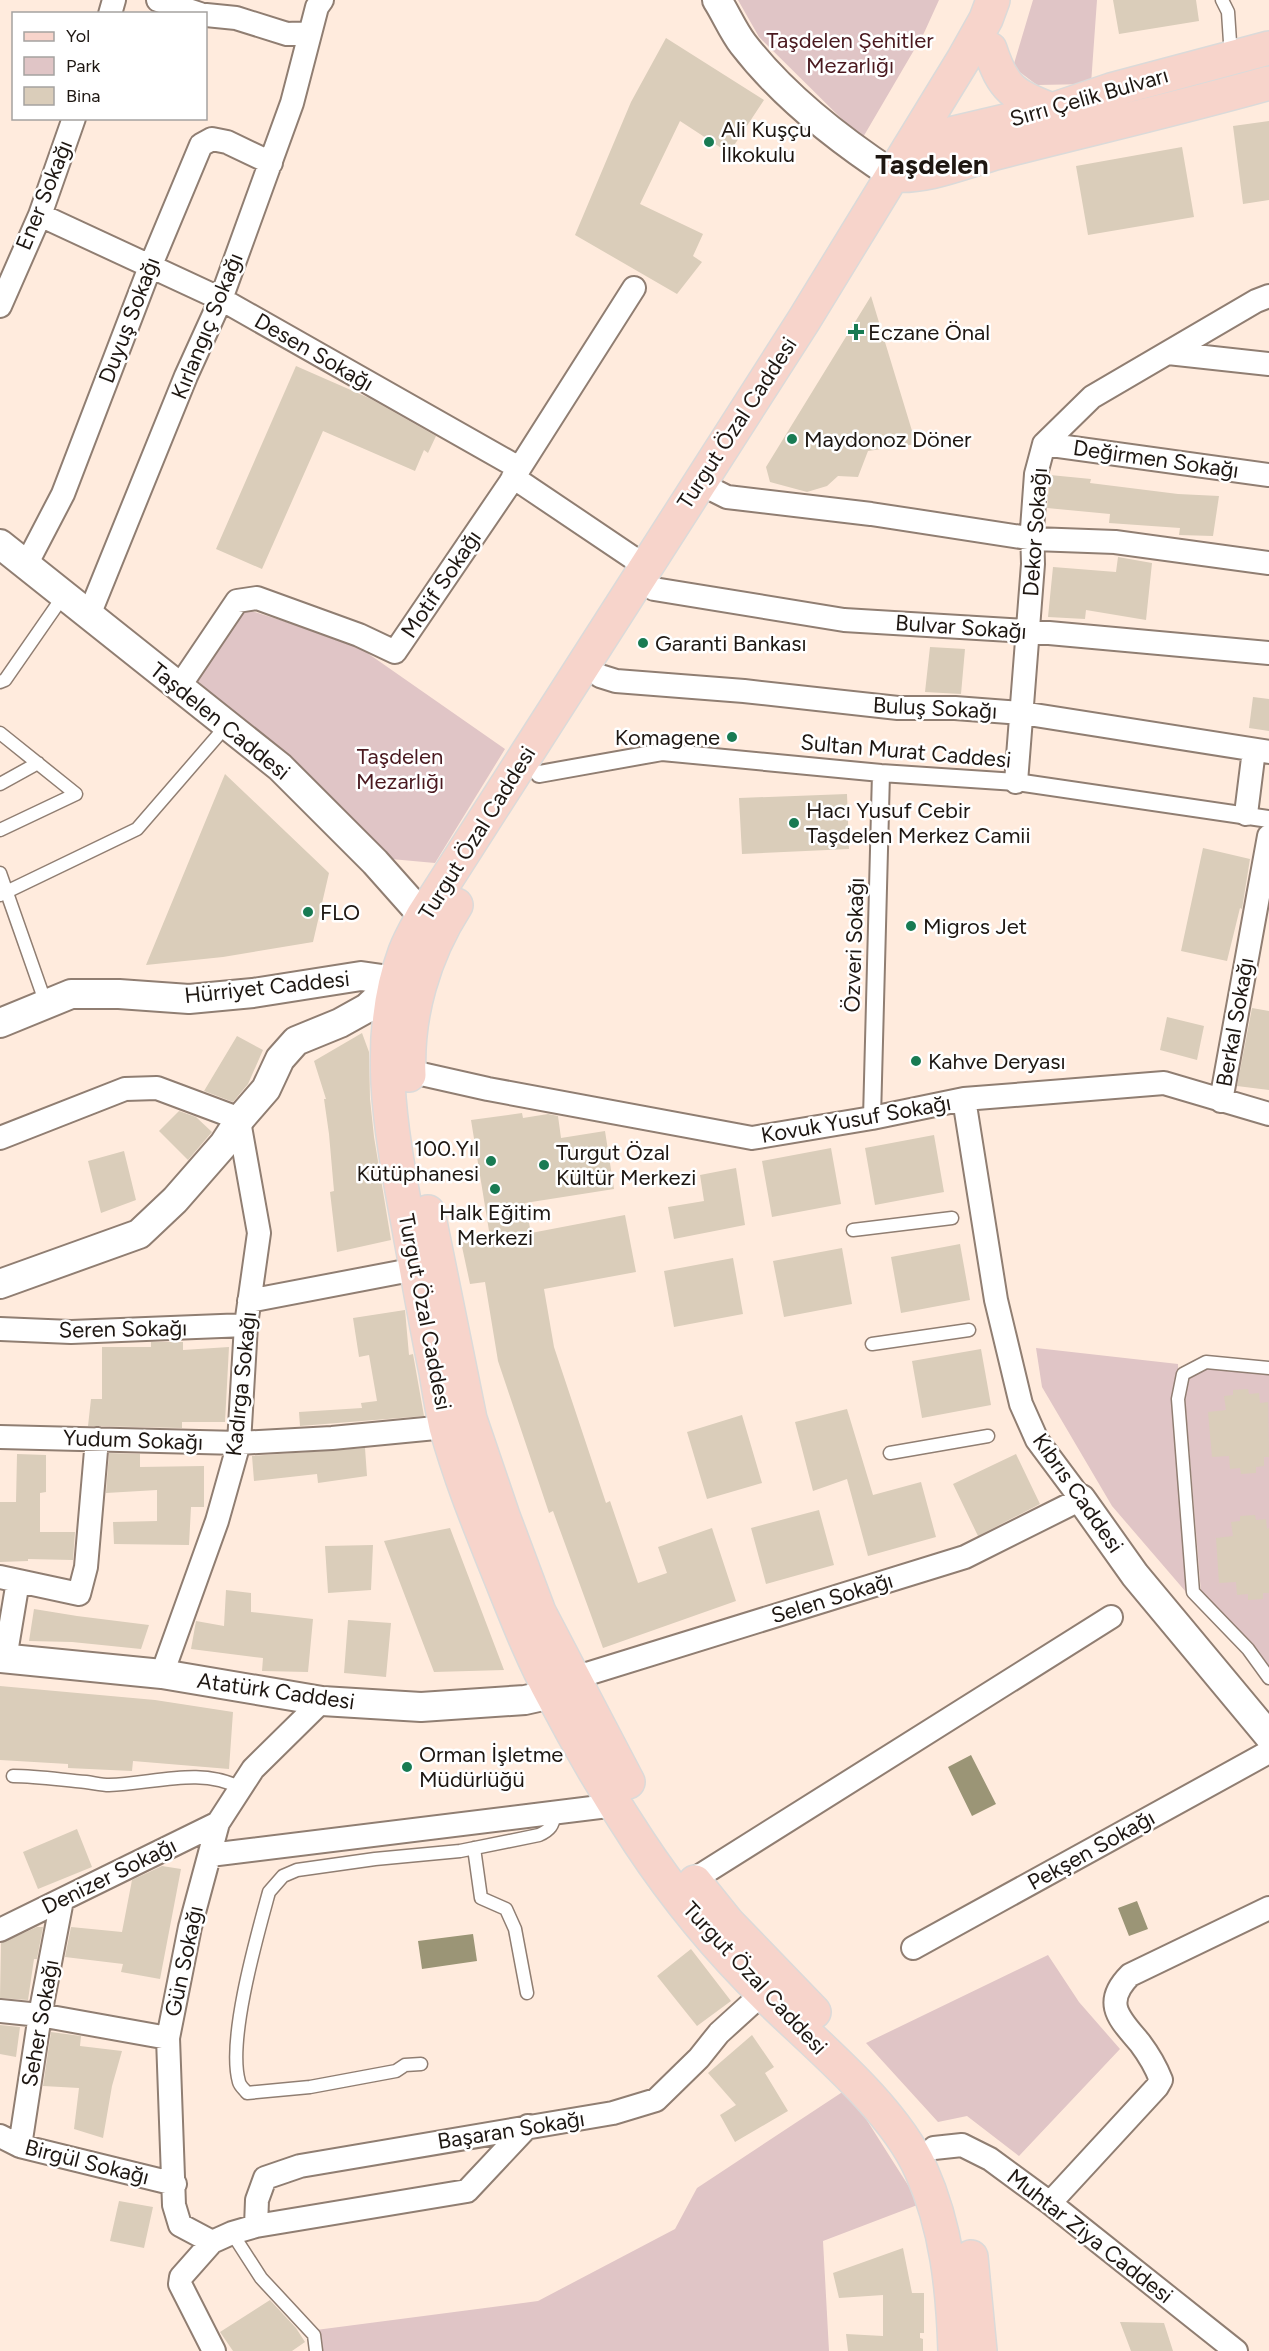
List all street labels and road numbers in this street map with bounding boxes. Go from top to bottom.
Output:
street label: Sırrı Çelik Bulvarı [1007,61,1171,133]
street label: Ener Sokağı [10,136,78,254]
street label: Kırlangıç Sokağı [165,249,249,403]
street label: Duyuş Sokağı [93,253,165,387]
street label: Desen Sokağı [250,307,378,397]
street label: Turgut Özal Caddesi [671,332,803,514]
street label: Değirmen Sokağı [1071,434,1241,484]
street label: Dekor Sokağı [1017,467,1053,597]
street label: Motif Sokağı [395,525,487,643]
street label: Bulvar Sokağı [894,609,1028,645]
street label: Taşdelen Caddesi [145,656,295,786]
street label: Buluş Sokağı [872,691,998,725]
street label: Sultan Murat Caddesi [800,728,1012,774]
street label: Turgut Özal Caddesi [413,741,541,925]
street label: Özveri Sokağı [838,877,870,1013]
street label: Berkal Sokağı [1210,955,1260,1089]
street label: Hürriyet Caddesi [183,965,351,1009]
street label: Kovuk Yusuf Sokağı [759,1089,953,1149]
street label: Turgut Özal Caddesi [393,1212,457,1412]
street label: Kadırga Sokağı [220,1310,262,1458]
street label: Seren Sokağı [58,1314,188,1344]
street label: Yudum Sokağı [62,1424,204,1456]
street label: Kıbrıs Caddesi [1027,1428,1129,1558]
street label: Selen Sokağı [768,1567,896,1629]
street label: Atatürk Caddesi [196,1667,356,1715]
street label: Pekşen Sokağı [1023,1804,1159,1896]
street label: Denizer Sokağı [37,1832,181,1920]
street label: Turgut Özal Caddesi [677,1896,833,2060]
street label: Gün Sokağı [159,1903,209,2019]
street label: Seher Sokağı [16,1957,64,2089]
street label: Başaran Sokağı [436,2105,586,2155]
street label: Birgül Sokağı [22,2133,152,2191]
street label: Muhtar Ziya Caddesi [1002,2163,1178,2309]

